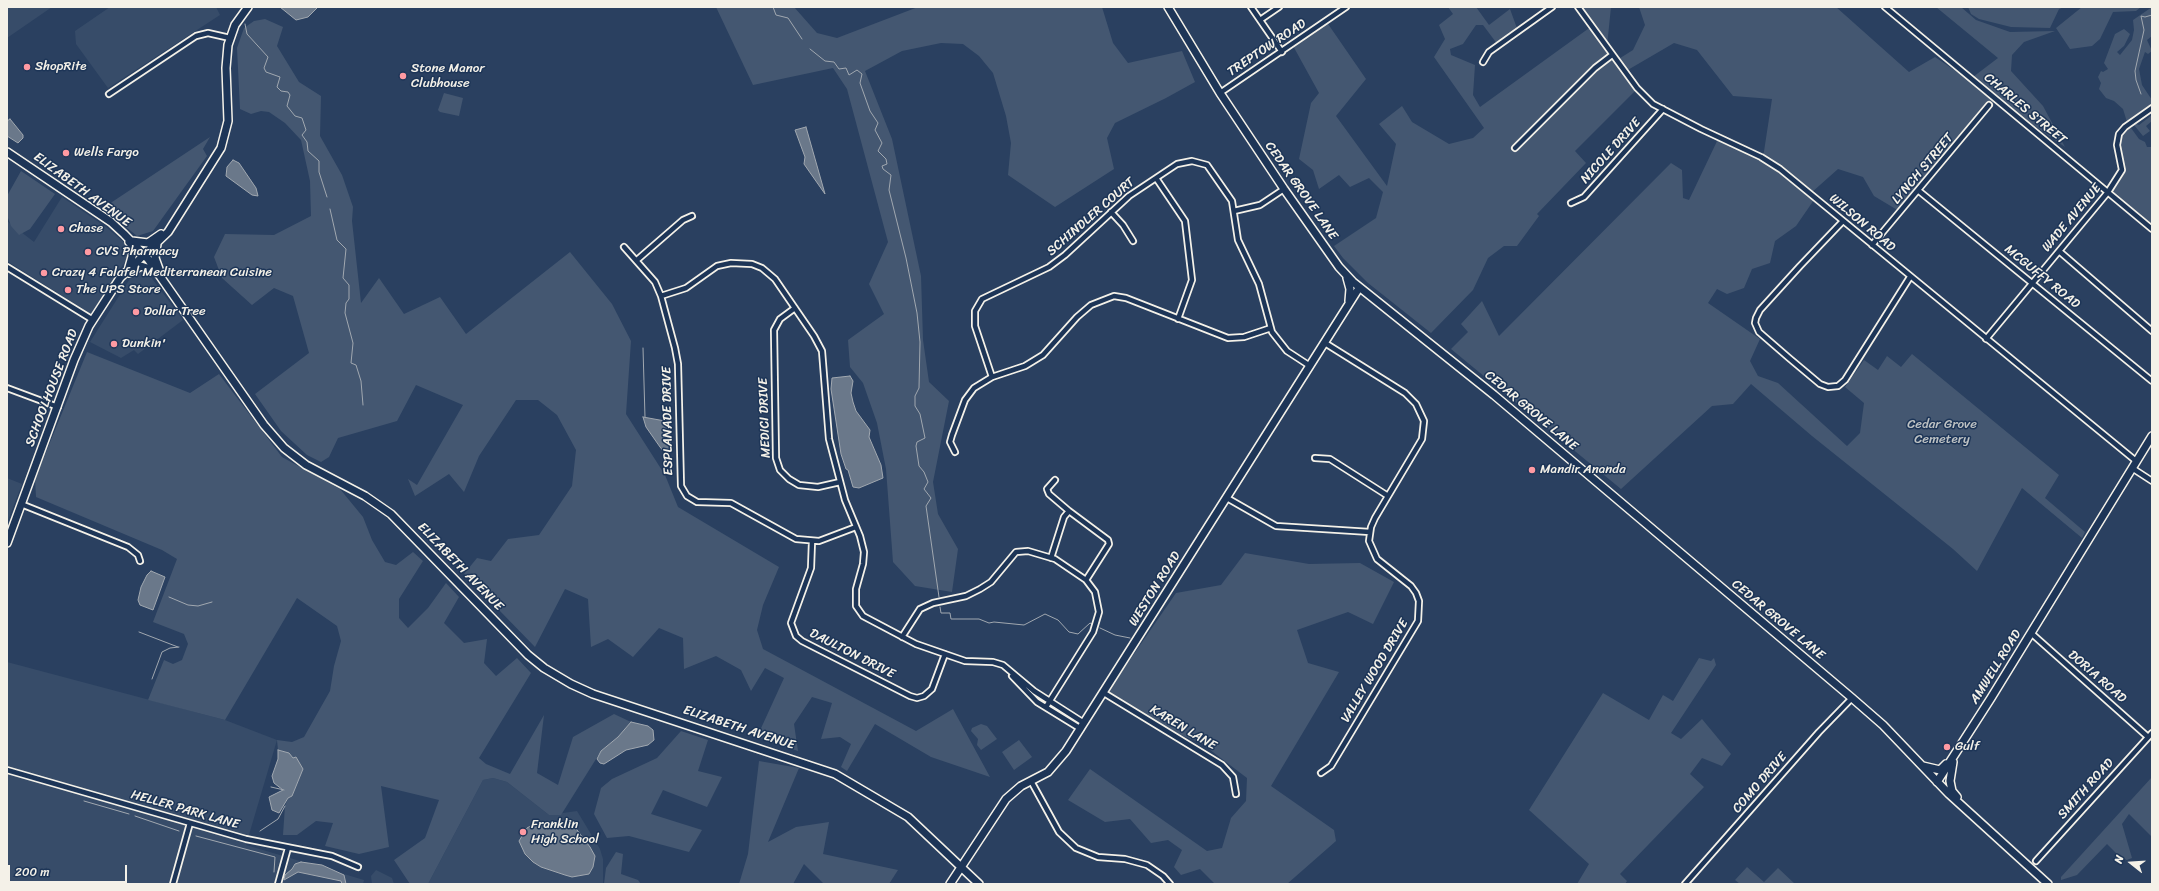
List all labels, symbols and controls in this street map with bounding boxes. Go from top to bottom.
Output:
street label: TREPTOW ROAD [1225,16,1309,80]
place label: ShopRite [35,59,86,75]
place label: Stone Manor Clubhouse [411,61,485,92]
marker: ShopRite [22,62,32,72]
street label: CHARLES STREET [1981,70,2069,148]
marker: Stone Manor Clubhouse [398,71,408,81]
street label: NICOLE DRIVE [1577,115,1645,187]
street label: LYNCH STREET [1889,130,1957,208]
street label: CEDAR GROVE LANE [1261,139,1341,243]
place label: Wells Fargo [74,145,139,161]
marker: Wells Fargo [61,148,71,158]
street label: ELIZABETH AVENUE [30,149,134,231]
street label: SCHINDLER COURT [1044,175,1138,259]
street label: WADE AVENUE [2039,181,2105,255]
street label: WILSON ROAD [1826,191,1898,255]
place label: Chase [69,221,103,237]
marker: Chase [56,224,66,234]
street label: MCGUFFY ROAD [2001,242,2083,312]
place label: CVS Pharmacy [96,244,178,260]
marker: CVS Pharmacy [83,247,93,257]
place label: Crazy 4 Falafel Mediterranean Cuisine [52,265,272,281]
marker: Crazy 4 Falafel Mediterranean Cuisine [39,268,49,278]
place label: The UPS Store [76,282,161,298]
marker: The UPS Store [63,285,73,295]
place label: Dollar Tree [144,304,206,320]
marker: Dollar Tree [131,307,141,317]
street label: SCHOOLHOUSE ROAD [22,327,82,449]
place label: Dunkin' [122,336,166,352]
marker: Dunkin' [109,339,119,349]
street label: ESPLANADE DRIVE [659,366,677,476]
street label: CEDAR GROVE LANE [1481,368,1581,454]
street label: MEDICI DRIVE [756,377,774,459]
park label: Cedar Grove Cemetery [1907,417,1977,448]
place label: Mandir Ananda [1540,462,1626,478]
marker: Mandir Ananda [1527,465,1537,475]
street label: ELIZABETH AVENUE [414,520,506,614]
street label: WESTON ROAD [1126,549,1184,629]
street label: CEDAR GROVE LANE [1728,577,1828,663]
street label: VALLEY WOOD DRIVE [1338,616,1412,726]
street label: DAULTON DRIVE [807,626,897,682]
street label: AMWELL ROAD [1967,627,2025,707]
street label: DORIA ROAD [2065,647,2129,707]
street label: KAREN LANE [1147,702,1219,754]
street label: ELIZABETH AVENUE [681,703,797,753]
place label: Gulf [1955,739,1979,755]
marker: Gulf [1942,742,1952,752]
street label: COMO DRIVE [1729,750,1791,816]
street label: SMITH ROAD [2055,756,2117,822]
street label: HELLER PARK LANE [129,787,241,833]
place label: Franklin High School [531,817,599,848]
marker: Franklin High School [518,827,528,837]
north arrow [2111,843,2151,883]
text: N [2109,853,2129,866]
scale bar [10,857,129,883]
text: 200 m [15,861,49,883]

